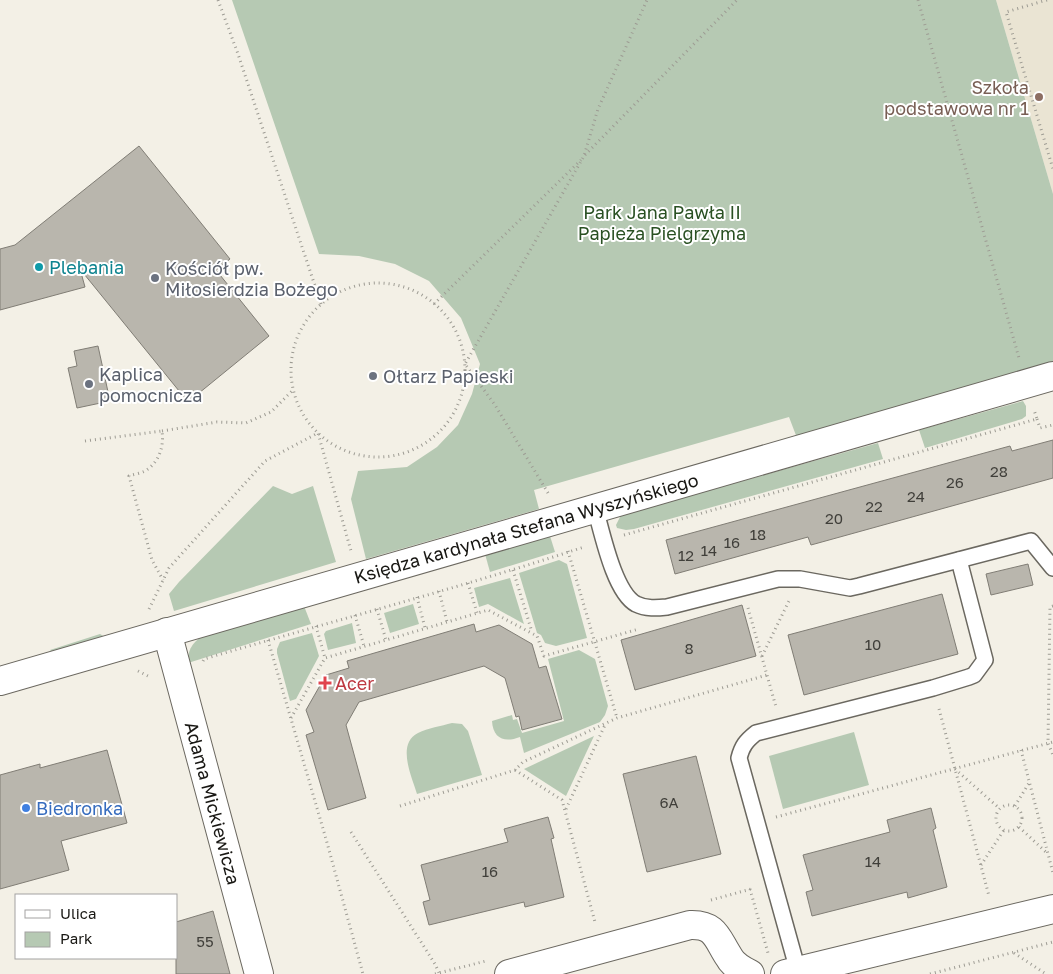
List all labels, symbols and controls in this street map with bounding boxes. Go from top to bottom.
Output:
place label: Szkoła podstawowa nr 1 [884,76,1029,119]
marker: Szkoła podstawowa nr 1 [1033,91,1045,103]
park label: Park Jana Pawła II Papieża Pielgrzyma [578,201,746,244]
place label: Plebania [49,256,124,278]
place label: Kościół pw. Miłosierdzia Bożego [165,257,338,300]
marker: Plebania [33,261,45,273]
marker: Kościół pw. Miłosierdzia Bożego [149,272,161,284]
place label: Kaplica pomocnicza [99,363,202,406]
place label: Ołtarz Papieski [383,365,514,387]
marker: Ołtarz Papieski [367,370,379,382]
marker: Kaplica pomocnicza [83,378,95,390]
house number: 28 [990,462,1008,480]
street label: Księdza kardynała Stefana Wyszyńskiego [351,468,701,588]
house number: 26 [946,473,964,491]
house number: 24 [907,487,925,505]
house number: 22 [865,497,883,515]
house number: 20 [825,509,843,527]
house number: 18 [750,525,766,543]
house number: 16 [724,533,740,551]
house number: 14 [701,541,717,559]
house number: 12 [678,546,694,564]
house number: 10 [865,635,881,653]
house number: 8 [684,639,694,657]
place label: Acer [335,672,374,694]
marker: Acer [319,677,331,689]
street label: Adama Mickiewicza [181,719,245,887]
house number: 6A [659,793,679,811]
place label: Biedronka [36,797,123,819]
marker: Biedronka [20,802,32,814]
house number: 14 [865,852,881,870]
house number: 16 [482,862,498,880]
legend [15,894,178,959]
text: Ulica [60,904,96,922]
text: Park [60,929,93,947]
house number: 55 [196,932,214,950]

